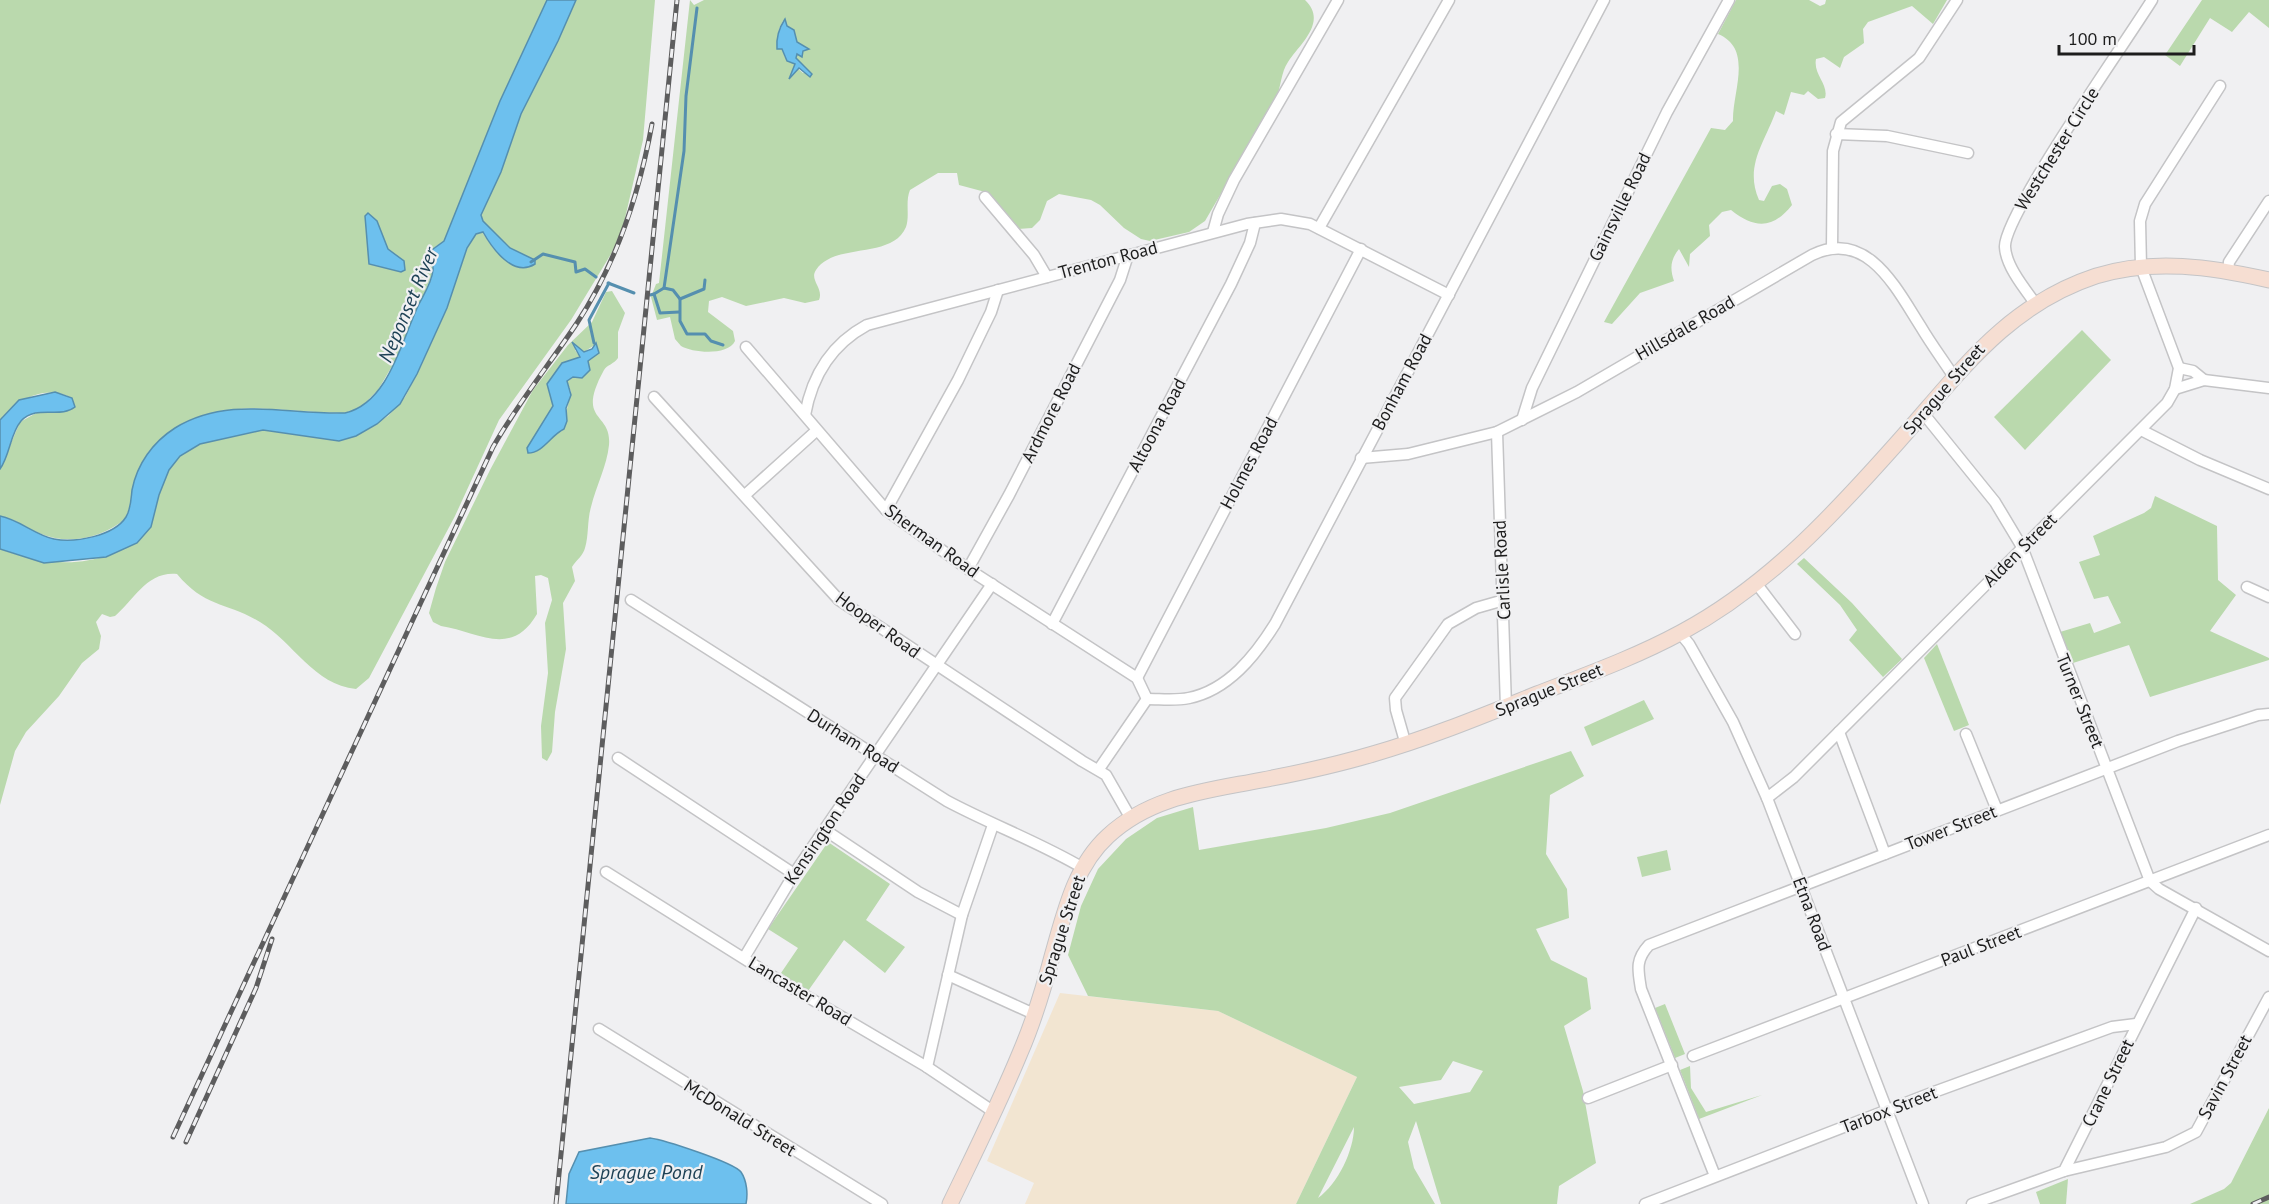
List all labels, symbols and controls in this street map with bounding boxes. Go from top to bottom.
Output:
scale bar [2059,18,2194,56]
text: 100 m [2068,27,2117,50]
street label: Westchester Circle [2009,83,2104,215]
street label: Gainsville Road [1583,149,1656,265]
street label: Trenton Road [1056,235,1160,284]
water label: Neponset River [372,242,444,366]
street label: Hillsdale Road [1631,290,1739,365]
street label: Bonham Road [1366,329,1437,434]
street label: Sprague Street [1898,338,1990,439]
street label: Ardmore Road [1016,359,1085,466]
street label: Altoona Road [1122,374,1191,475]
street label: Holmes Road [1215,413,1282,513]
street label: Sherman Road [881,499,984,583]
street label: Alden Street [1978,508,2061,591]
street label: Carlisle Road [1487,519,1516,621]
street label: Hooper Road [831,586,925,663]
street label: Turner Street [2051,650,2110,751]
street label: Sprague Street [1492,658,1606,721]
street label: Durham Road [803,703,903,778]
street label: Kensington Road [779,769,870,889]
street label: Tower Street [1902,800,2000,856]
street label: Sprague Street [1033,872,1090,987]
street label: Etna Road [1788,874,1837,954]
street label: Paul Street [1937,920,2024,971]
street label: Lancaster Road [744,951,856,1030]
street label: Savin Street [2193,1030,2256,1123]
street label: Crane Street [2076,1035,2139,1130]
street label: McDonald Street [680,1074,801,1161]
street label: Tarbox Street [1837,1081,1940,1138]
water label: Sprague Pond [590,1159,703,1185]

